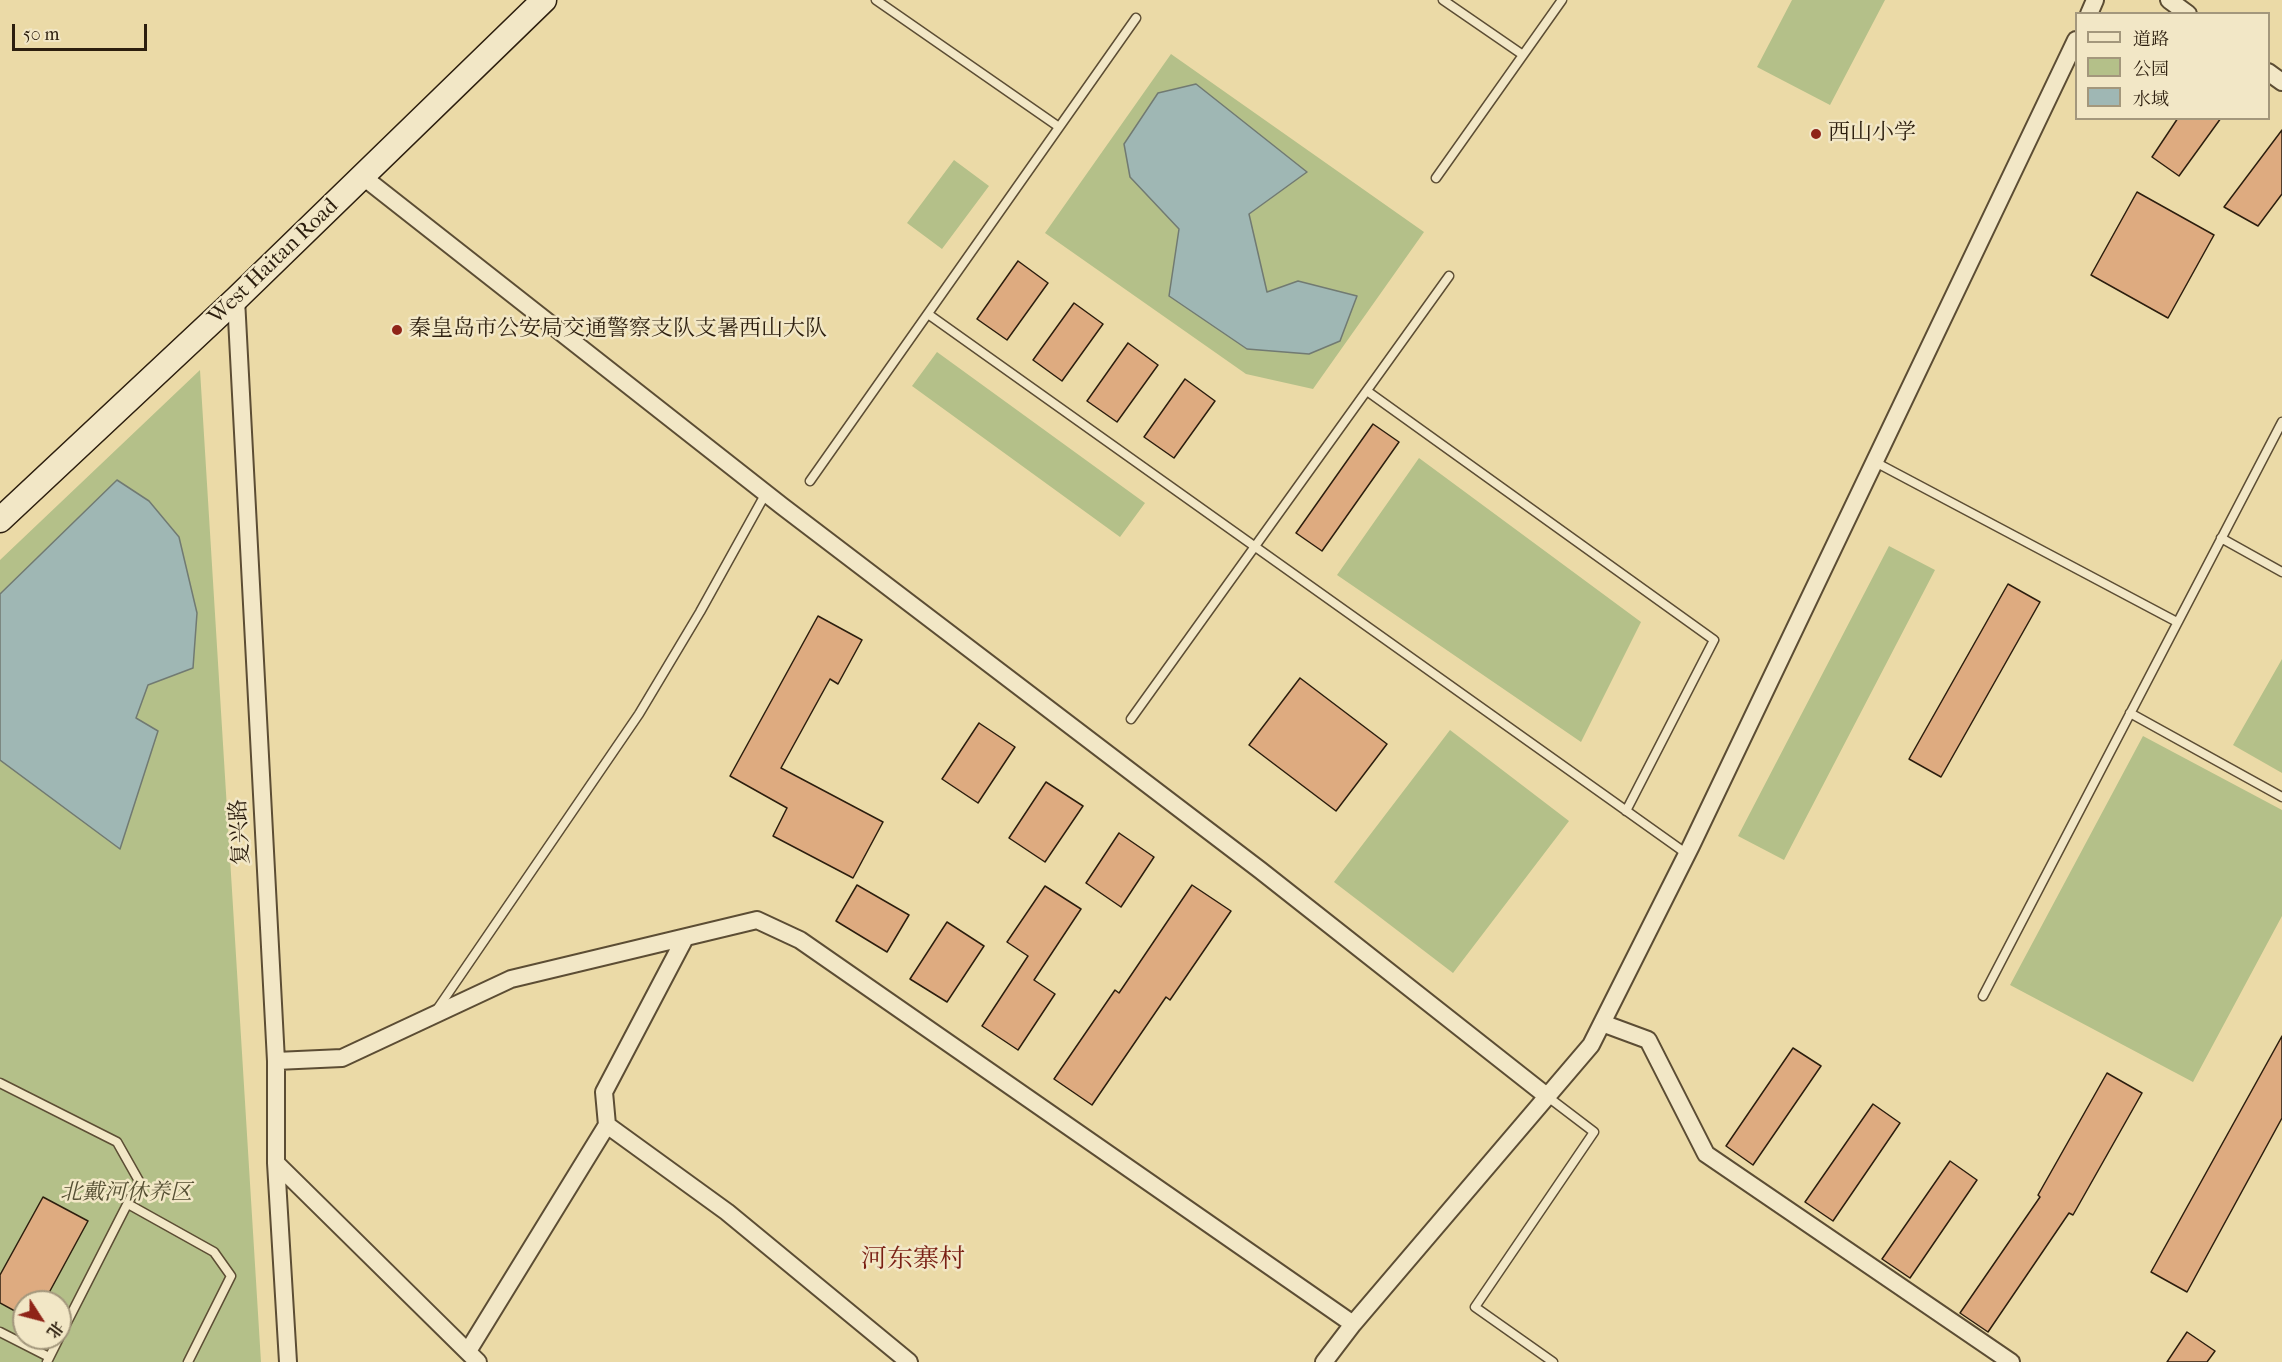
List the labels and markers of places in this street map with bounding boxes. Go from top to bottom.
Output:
place label: 西山小学 [1828,121,1916,147]
marker: 西山小学 [1809,127,1823,141]
place label: 秦皇岛市公安局交通警察支队支暑西山大队 [409,317,827,343]
marker: 秦皇岛市公安局交通警察支队支暑西山大队 [390,323,404,337]

